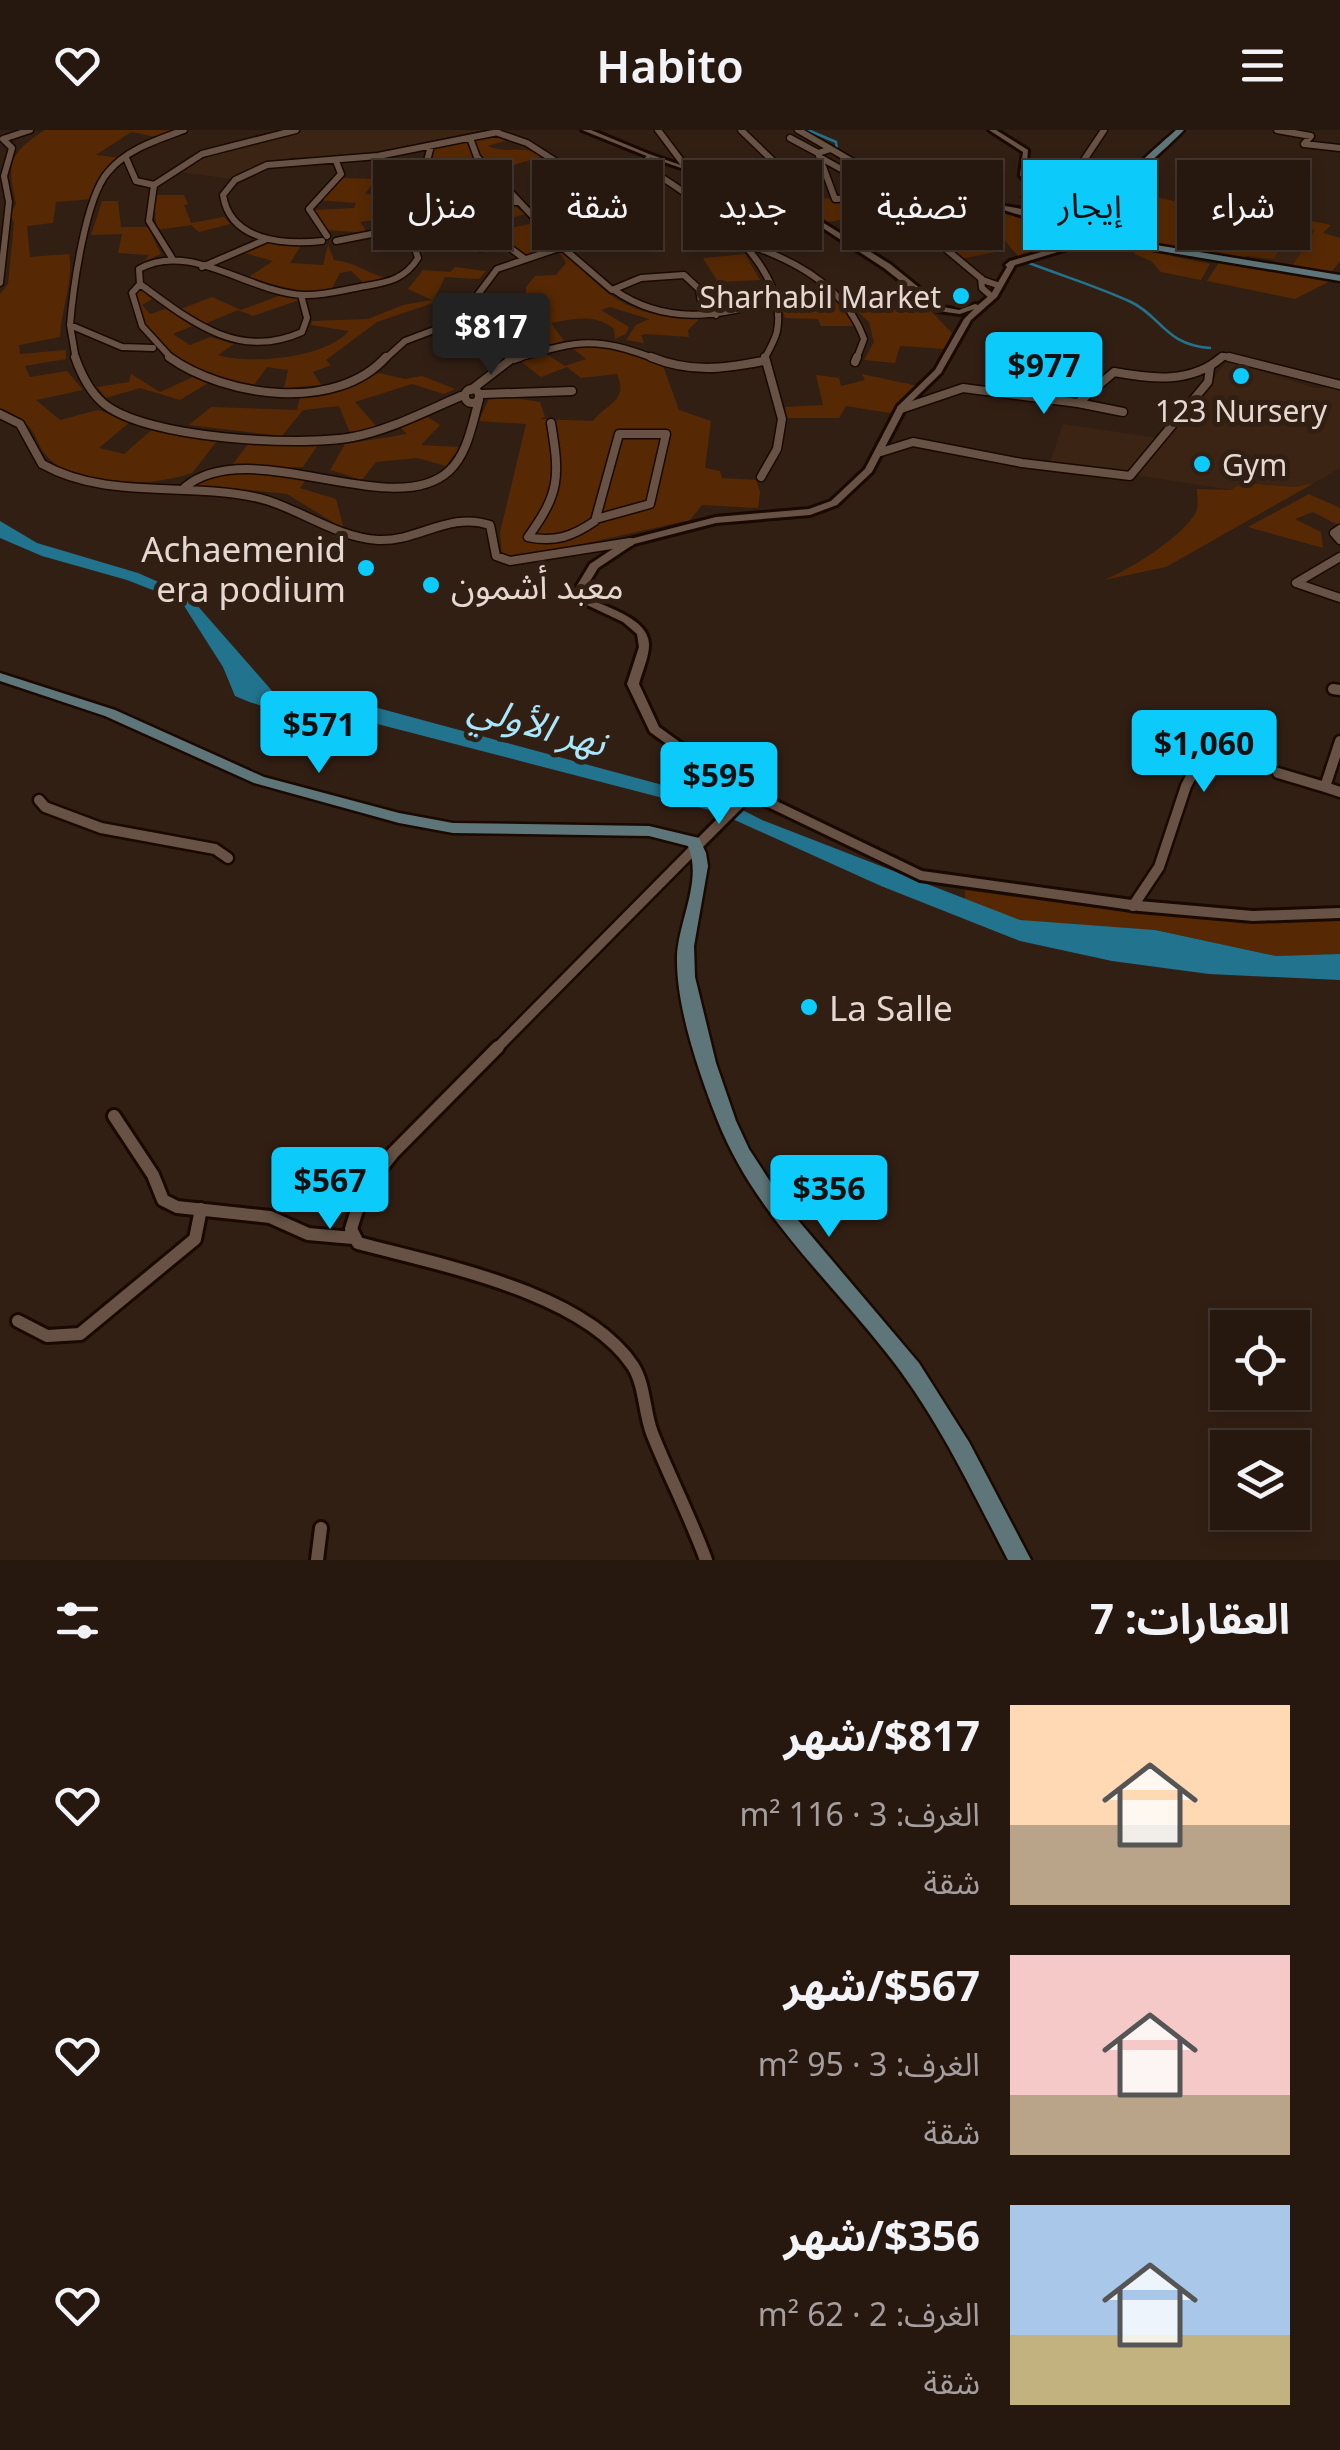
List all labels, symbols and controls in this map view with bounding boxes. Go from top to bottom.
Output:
text: Habito [596,35,744,96]
icon: heart [50,38,105,93]
icon: menu [1235,38,1290,93]
chip: منزل [373,160,512,250]
chip: شقة [532,160,663,250]
chip: جديد [683,160,822,250]
chip: تصفية [842,160,1003,250]
chip: إيجار [1023,160,1157,250]
chip: شراء [1177,160,1310,250]
place label: Sharhabil Market [699,276,941,317]
marker: Sharhabil Market [950,285,972,307]
pin: $817 [432,293,550,378]
text: $817 [454,304,528,347]
pin: $977 [985,332,1103,417]
text: $977 [1007,343,1081,386]
marker: 123 Nursery [1230,365,1252,387]
place label: 123 Nursery [1155,390,1328,431]
place label: Gym [1222,444,1287,485]
marker: Gym [1191,453,1213,475]
place label: Achaemenid era podium [141,525,346,612]
marker: Achaemenid era podium [355,557,377,579]
place label: معبد أشمون [451,562,624,609]
marker: معبد أشمون [420,574,442,596]
water label: نهر الأولي [462,679,615,774]
pin: $571 [260,691,378,776]
text: $571 [282,702,356,745]
pin: $1,060 [1123,710,1285,795]
text: $1,060 [1154,721,1254,764]
pin: $595 [660,742,778,827]
text: $595 [682,753,756,796]
place label: La Salle [829,984,953,1031]
marker: La Salle [798,996,820,1018]
pin: $567 [271,1147,389,1232]
pin: $356 [770,1155,888,1240]
text: $567 [293,1158,367,1201]
text: $356 [792,1166,866,1209]
map controls [1210,1310,1310,1530]
button: locate [1210,1310,1310,1410]
button: layers [1210,1430,1310,1530]
text: العقارات: 7 [1090,1589,1290,1646]
icon: filters [50,1593,105,1648]
text: $817/شهر [784,1706,980,1763]
icon: home [1090,1745,1210,1865]
icon: heart [50,1778,105,1833]
text: الغرف: 3 · 116 m² [739,1792,980,1835]
text: شقة [924,1860,980,1903]
text: $567/شهر [784,1956,980,2013]
icon: home [1090,1995,1210,2115]
icon: heart [50,2028,105,2083]
text: الغرف: 3 · 95 m² [758,2042,980,2085]
text: شقة [924,2110,980,2153]
text: $356/شهر [784,2206,980,2263]
icon: home [1090,2245,1210,2365]
icon: heart [50,2278,105,2333]
text: الغرف: 2 · 62 m² [758,2292,980,2335]
text: شقة [924,2360,980,2403]

